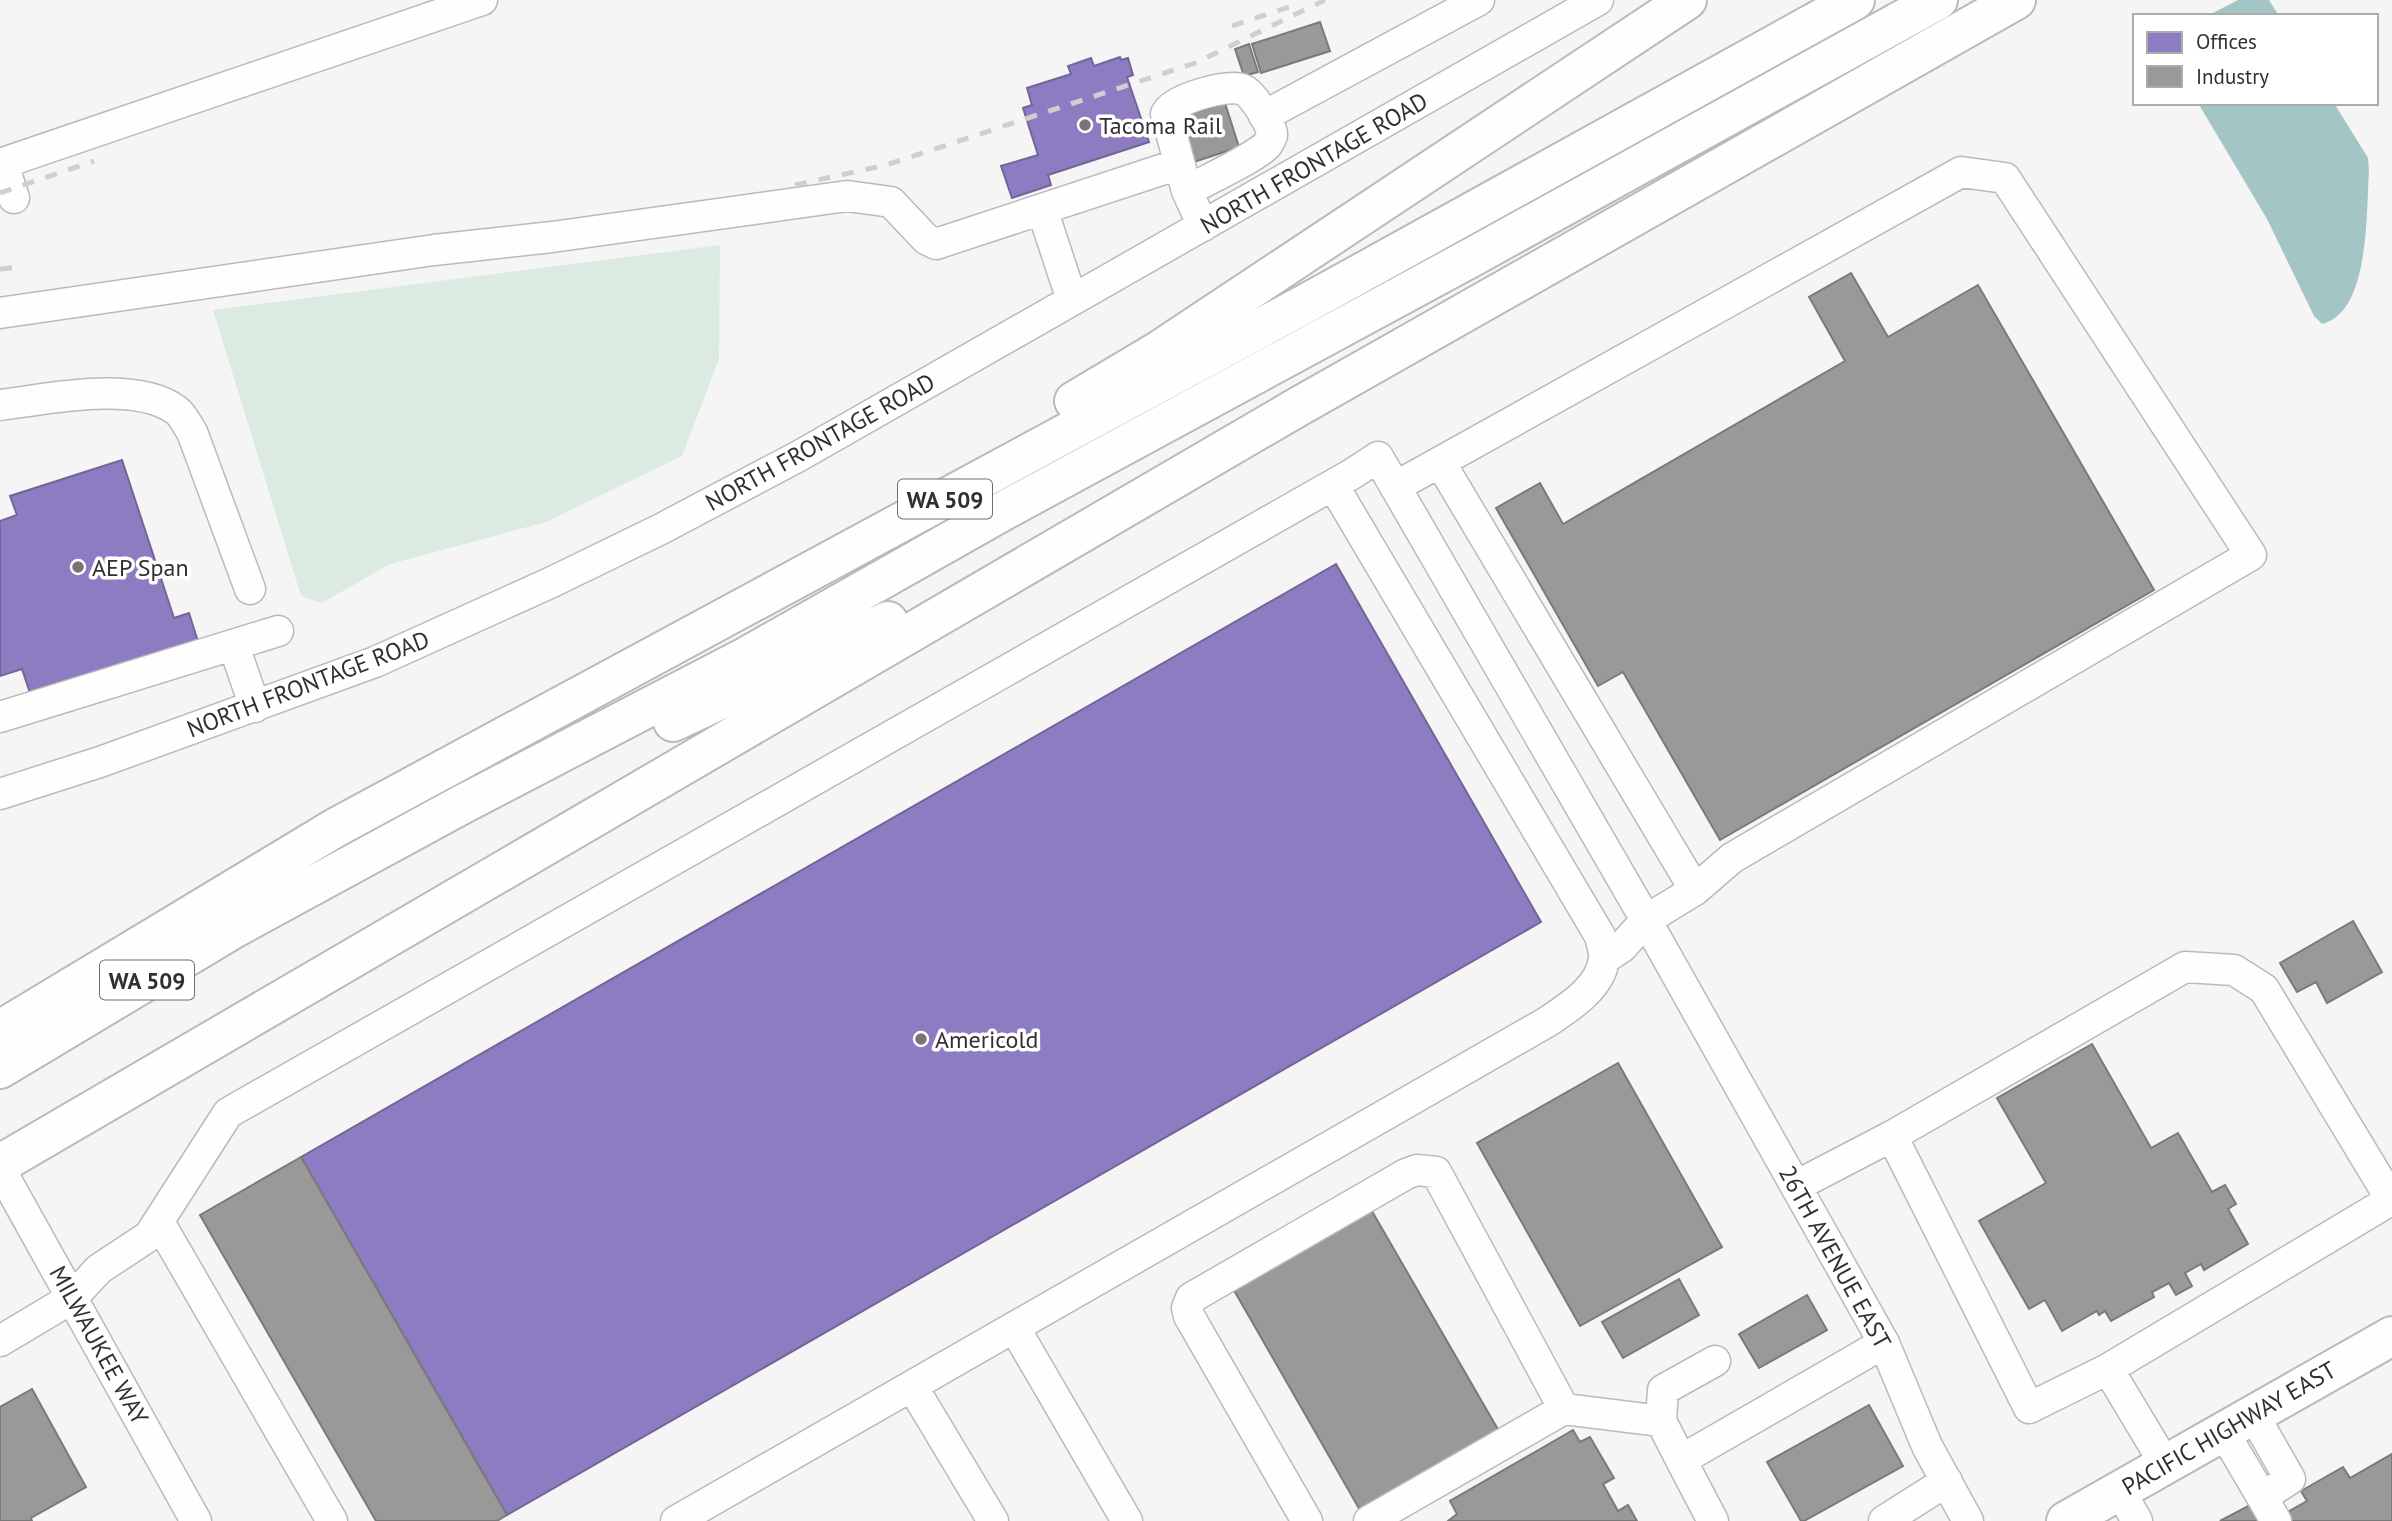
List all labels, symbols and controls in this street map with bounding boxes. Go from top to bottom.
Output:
legend [2133,14,2378,105]
text: Offices [2196,28,2257,55]
text: Industry [2196,63,2269,90]
street label: NORTH FRONTAGE ROAD [1195,85,1433,241]
place label: Tacoma Rail [1099,110,1222,141]
marker: Tacoma Rail [1077,117,1093,133]
street label: NORTH FRONTAGE ROAD [700,366,940,518]
road number: WA 509 [898,480,992,519]
place label: AEP Span [92,552,189,583]
marker: AEP Span [70,559,86,575]
street label: NORTH FRONTAGE ROAD [182,623,434,745]
road number: WA 509 [100,960,194,1000]
place label: Americold [935,1024,1038,1055]
marker: Americold [913,1031,929,1047]
street label: 26TH AVENUE EAST [1772,1160,1898,1354]
street label: MILWAUKEE WAY [43,1260,156,1430]
street label: PACIFIC HIGHWAY EAST [2116,1354,2342,1502]

